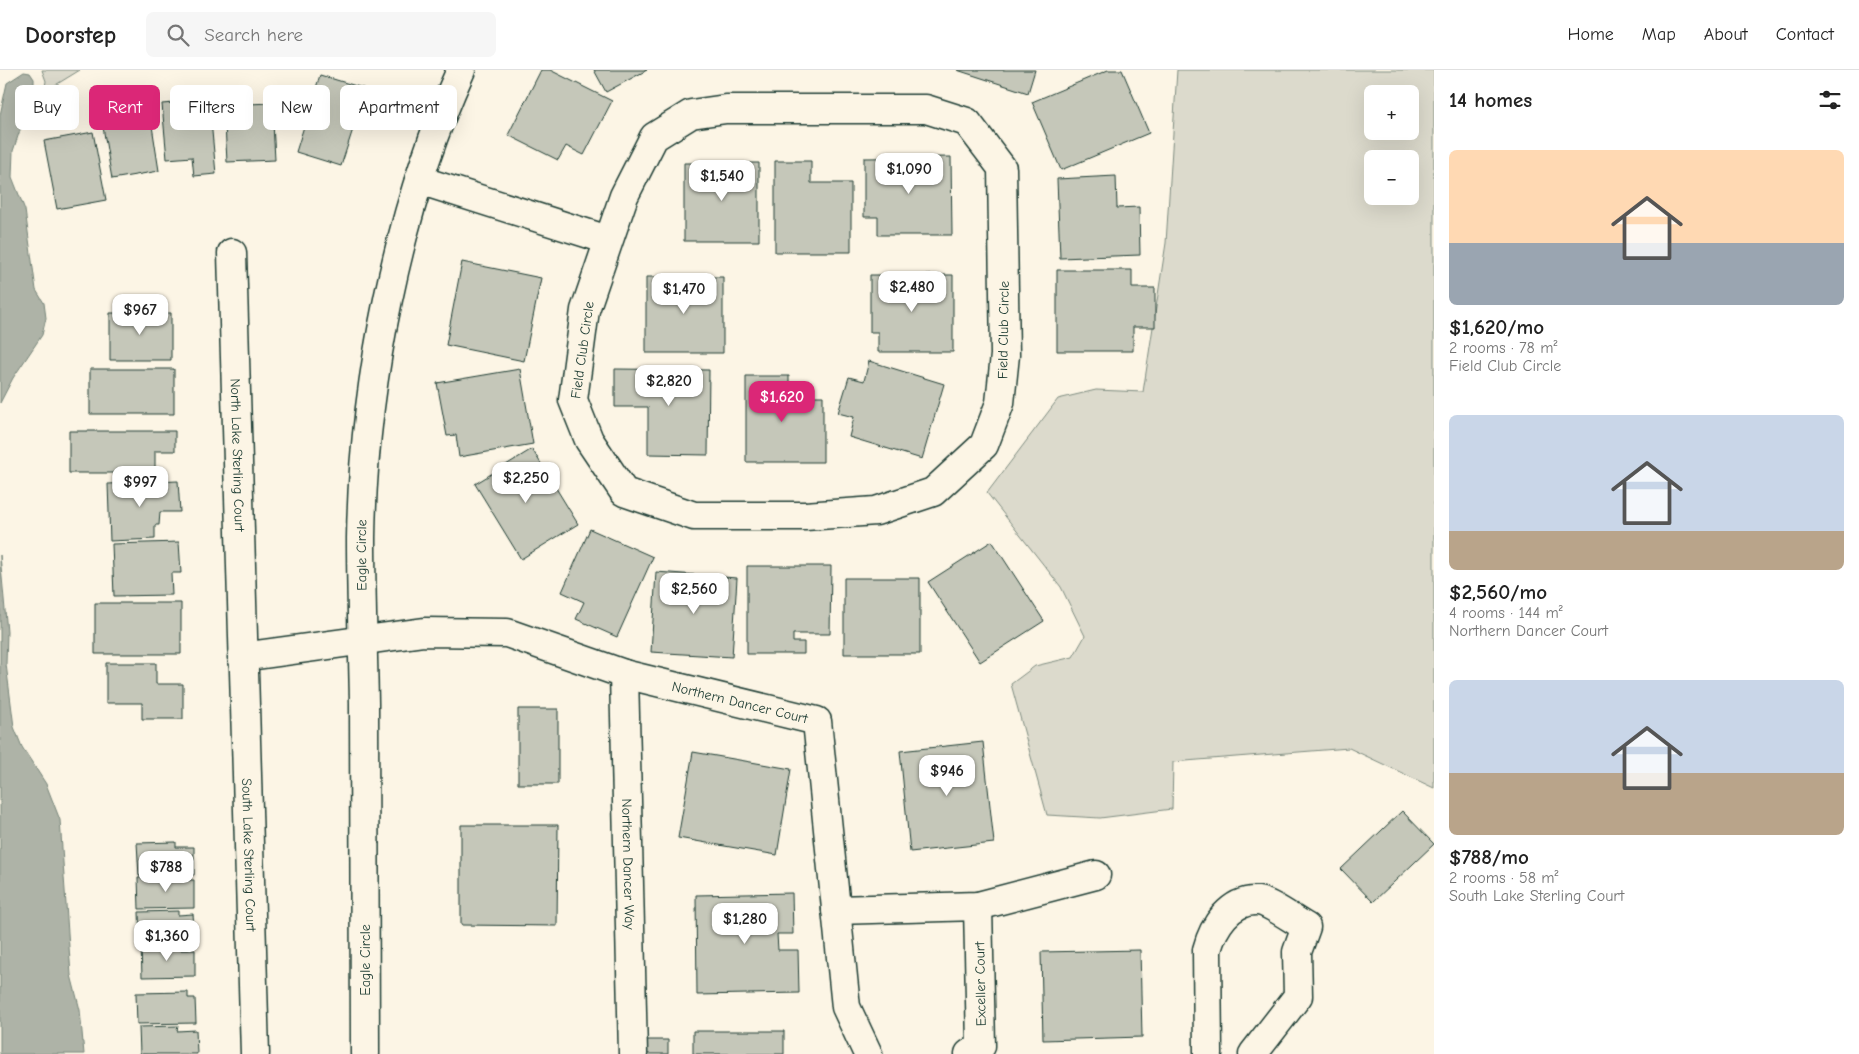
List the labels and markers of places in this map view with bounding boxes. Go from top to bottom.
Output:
pin: $1,090 [868,152,950,195]
pin: $1,540 [681,160,763,202]
pin: $2,480 [871,270,953,313]
pin: $1,470 [643,272,725,315]
pin: $967 [110,294,170,336]
pin: $2,820 [628,364,710,407]
pin: $1,620 [741,380,823,423]
pin: $2,250 [485,462,567,504]
pin: $997 [110,466,170,508]
pin: $2,560 [653,572,735,615]
pin: $946 [917,754,977,797]
pin: $788 [136,850,196,893]
pin: $1,280 [704,902,786,945]
pin: $1,360 [126,920,208,962]

